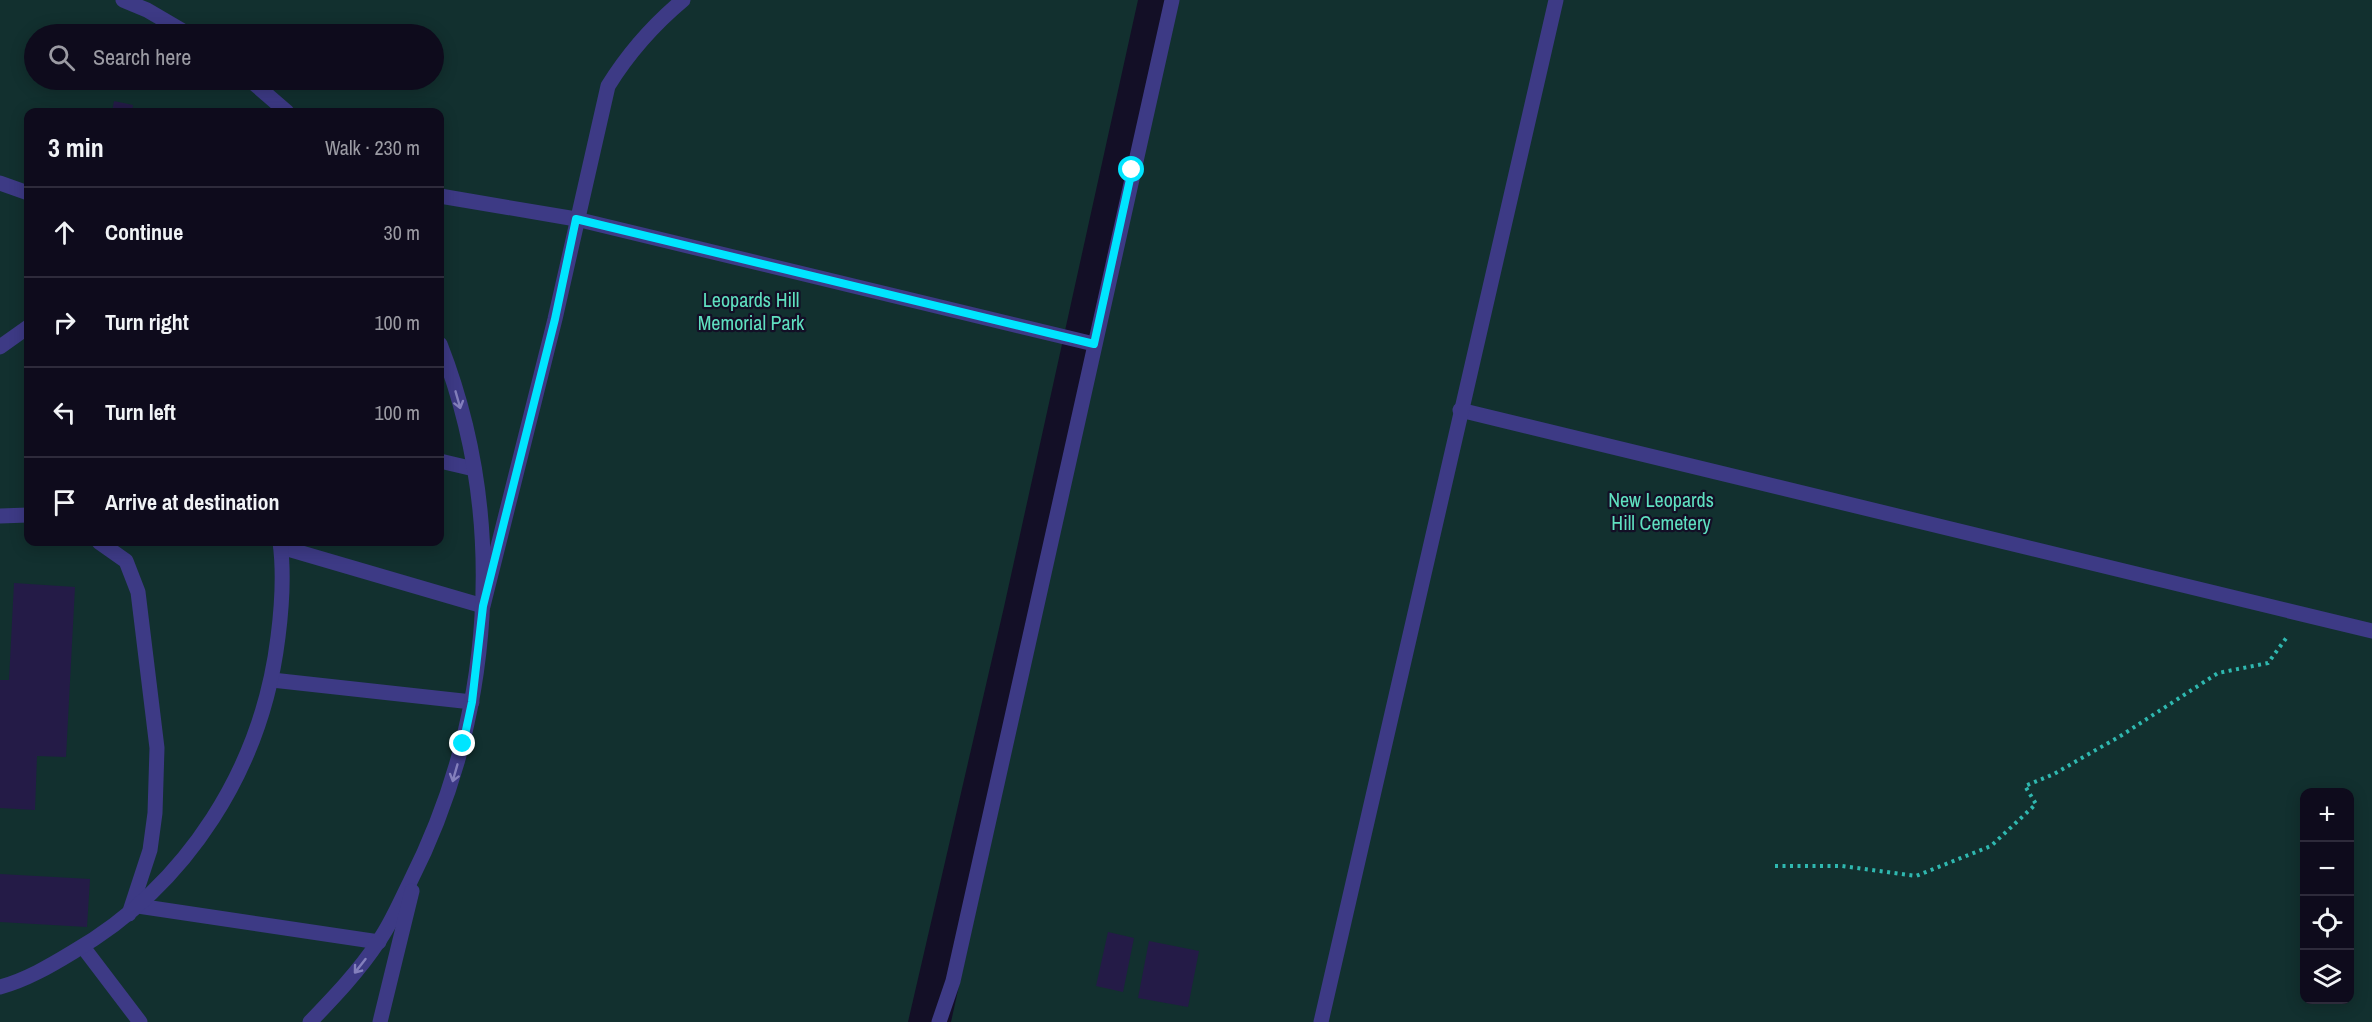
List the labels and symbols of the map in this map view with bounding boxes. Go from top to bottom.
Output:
route start [1118,156,1144,182]
park label: Leopards Hill Memorial Park [698,286,805,336]
one-way arrow [453,390,464,409]
park label: New Leopards Hill Cemetery [1608,486,1714,536]
route end [449,730,475,756]
one-way arrow [448,763,460,782]
one-way arrow [353,957,366,973]

